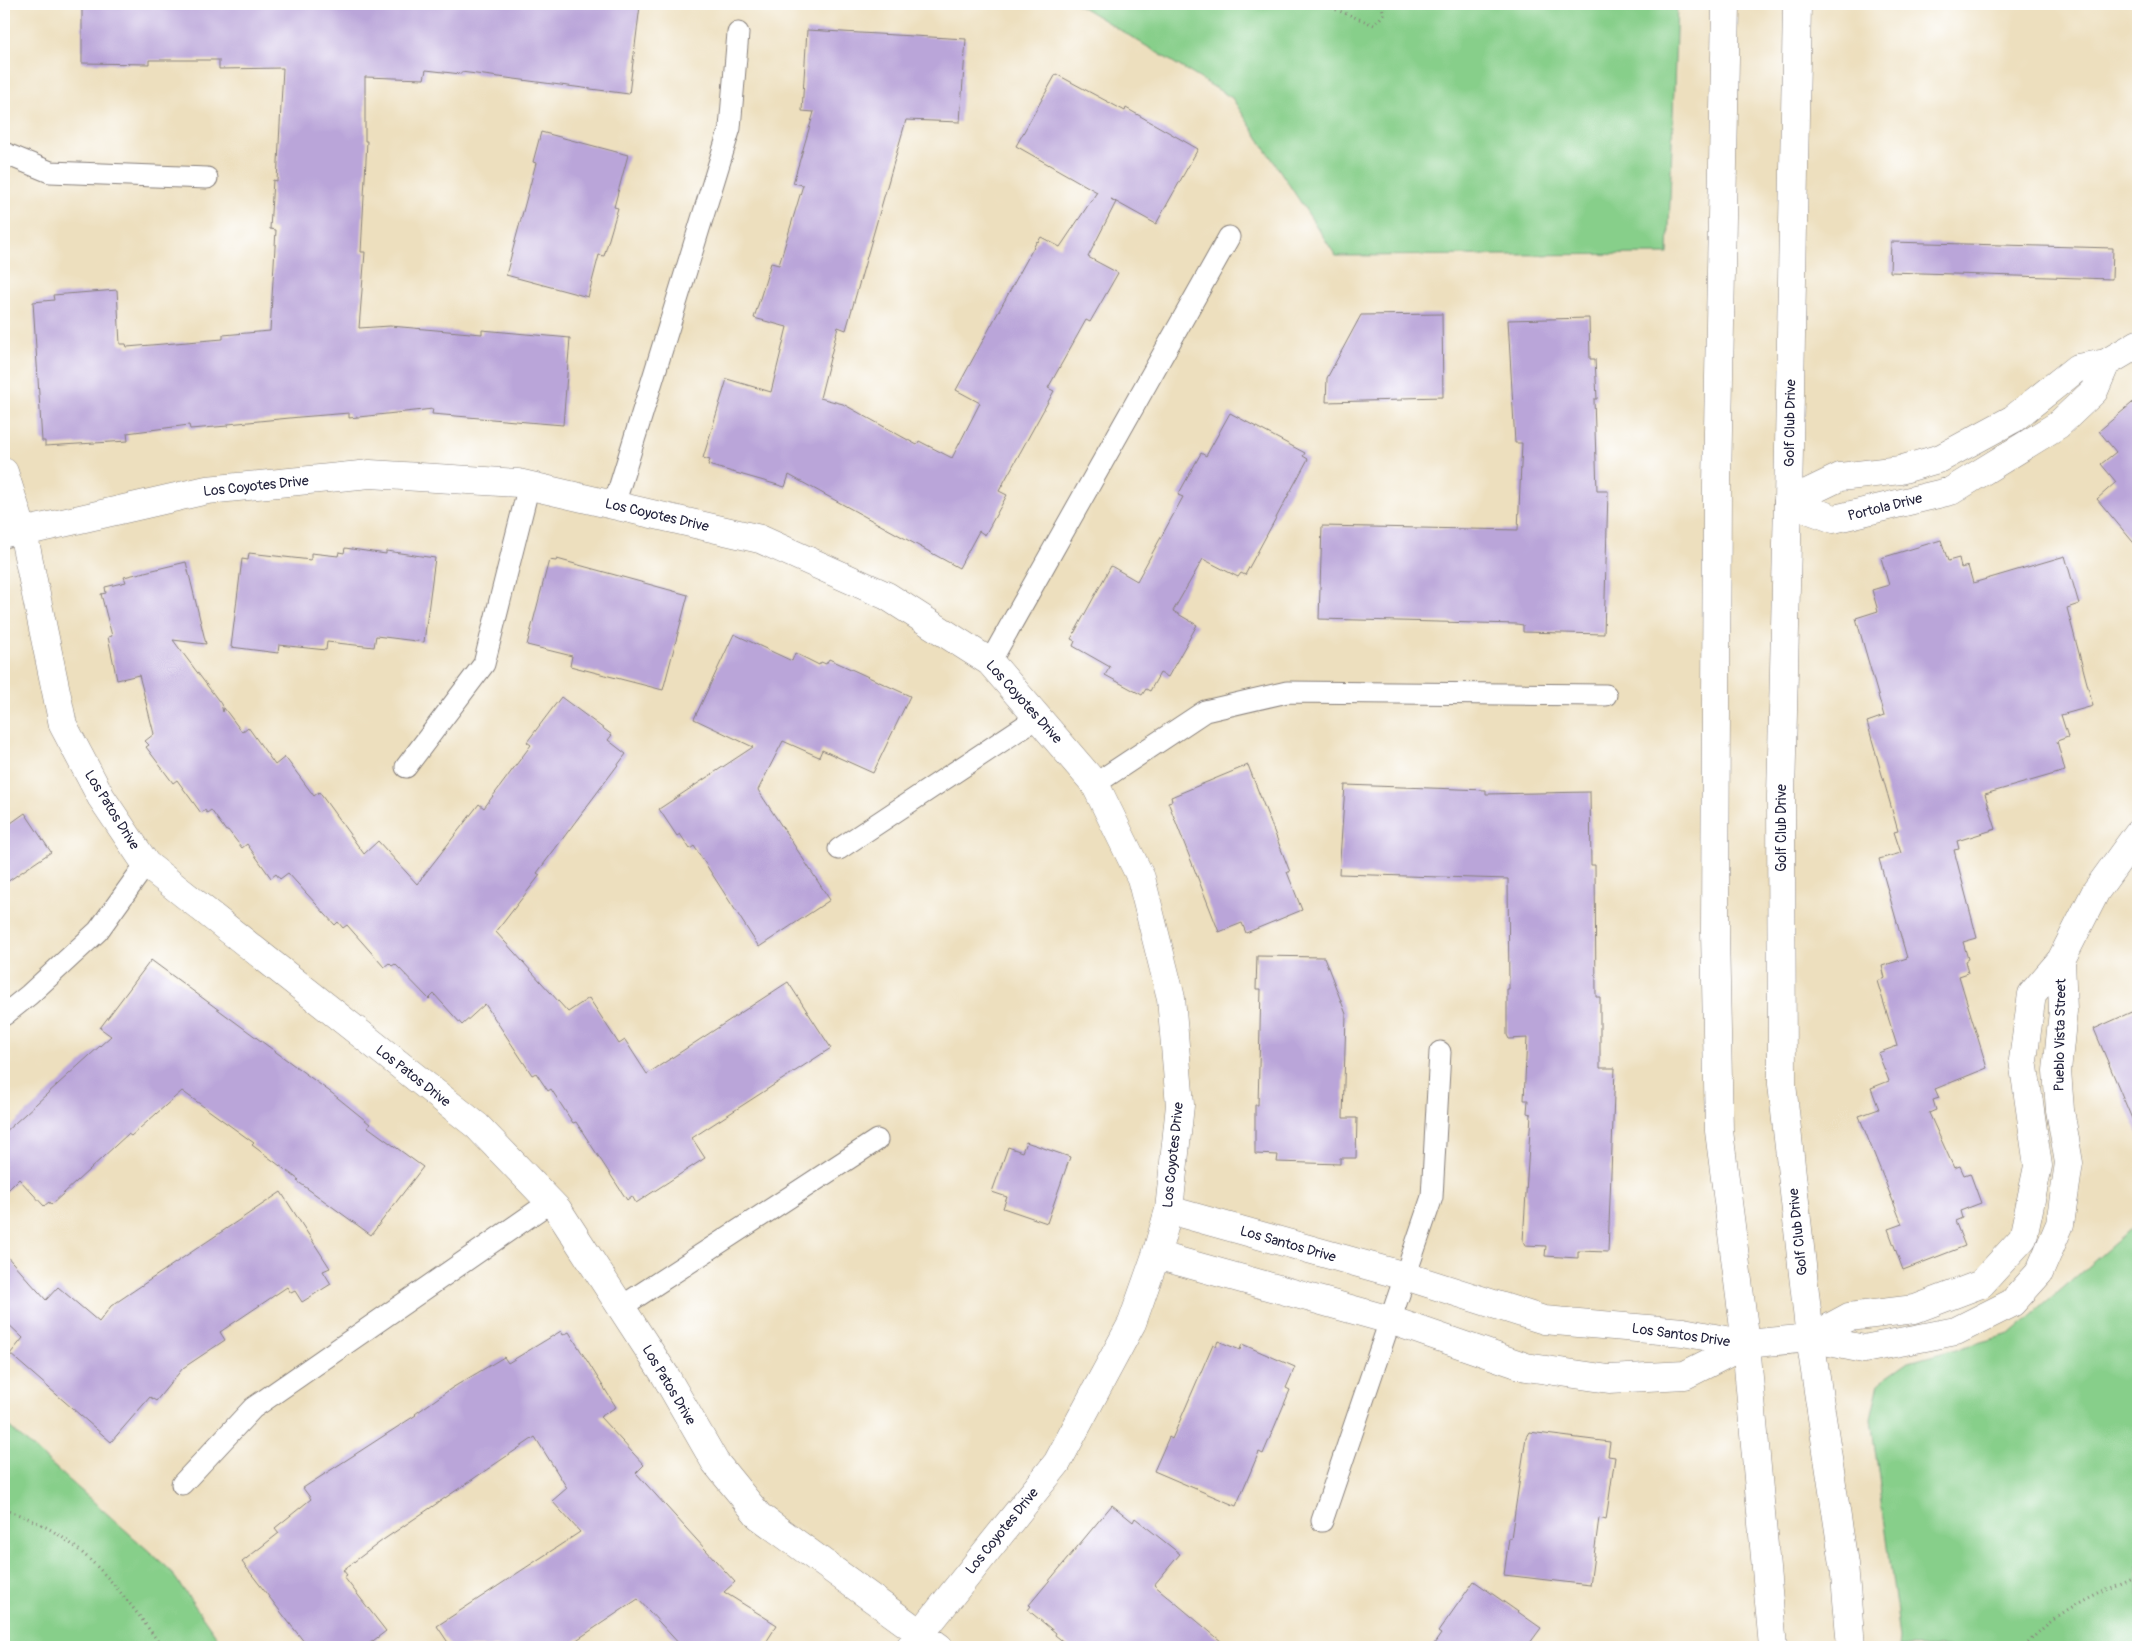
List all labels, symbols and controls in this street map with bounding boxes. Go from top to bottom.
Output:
street label: Golf Club Drive [1781,379,1799,467]
street label: Los Coyotes Drive [202,472,310,500]
street label: Portola Drive [1846,490,1924,524]
street label: Los Coyotes Drive [603,495,711,535]
street label: Los Coyotes Drive [982,657,1066,747]
street label: Los Patos Drive [81,767,143,853]
street label: Golf Club Drive [1773,784,1790,872]
street label: Pueblo Vista Street [2051,978,2069,1092]
street label: Los Patos Drive [372,1041,454,1111]
street label: Los Coyotes Drive [1159,1101,1187,1209]
street label: Golf Club Drive [1785,1187,1811,1276]
street label: Los Santos Drive [1238,1222,1338,1266]
street label: Los Santos Drive [1631,1320,1731,1350]
street label: Los Patos Drive [638,1342,700,1428]
street label: Los Coyotes Drive [962,1484,1042,1578]

